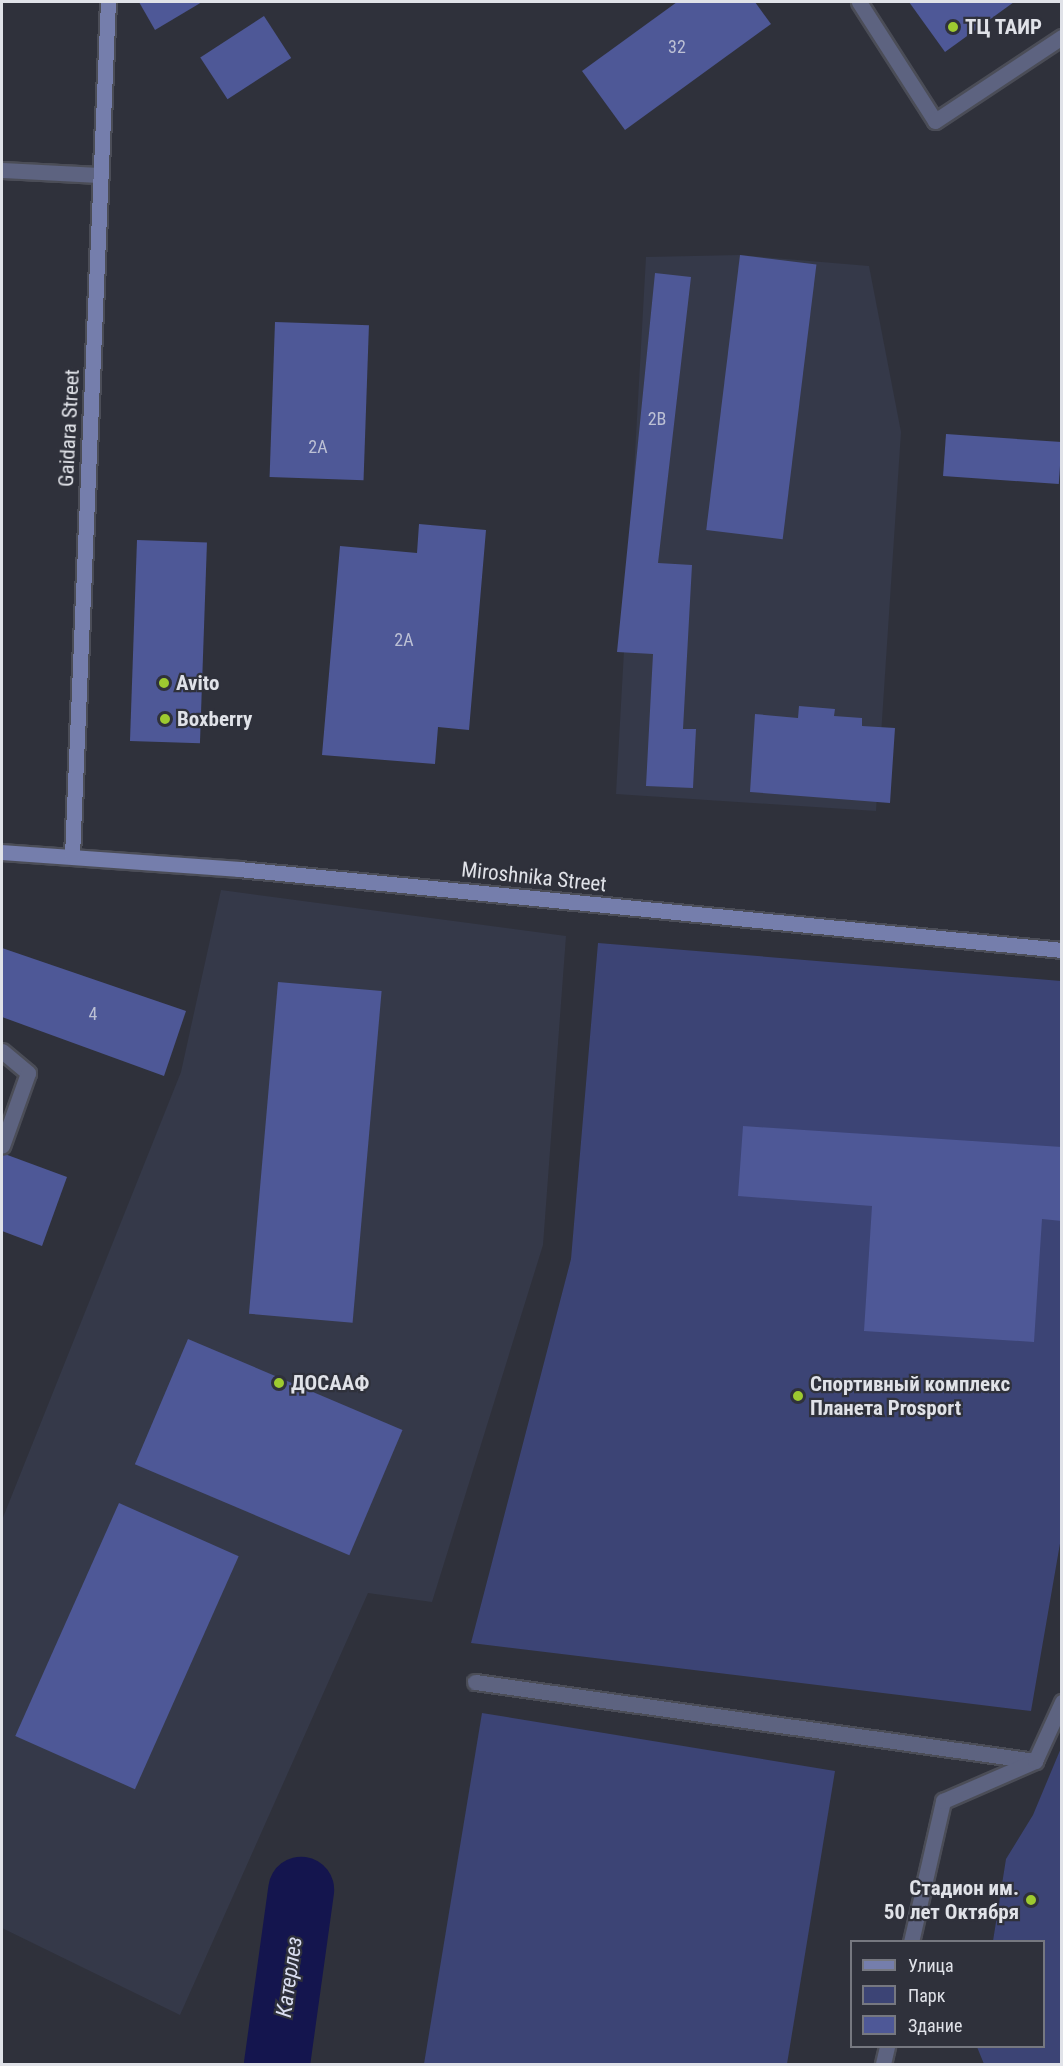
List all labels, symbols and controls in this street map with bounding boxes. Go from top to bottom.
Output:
place label: ТЦ ТАИР [965,14,1043,40]
marker: ТЦ ТАИР [946,20,960,34]
house number: 32 [668,36,686,58]
street label: Gaidara Street [53,369,85,487]
house number: 2В [648,408,666,430]
house number: 2А [308,436,328,458]
house number: 2А [394,629,414,651]
place label: Avito [176,670,219,696]
marker: Avito [157,676,171,690]
place label: Boxberry [177,706,252,732]
marker: Boxberry [158,712,172,726]
street label: Miroshnika Street [460,857,608,897]
house number: 4 [89,1003,97,1025]
place label: ДОСААФ [291,1370,369,1396]
place label: Спортивный комплекс Планета Prosport [810,1371,1010,1421]
marker: ДОСААФ [272,1376,286,1390]
marker: Спортивный комплекс Планета Prosport [791,1389,805,1403]
place label: Стадион им. 50 лет Октября [884,1875,1019,1925]
marker: Стадион им. 50 лет Октября [1024,1893,1038,1907]
water label: Катерлез [270,1935,308,2019]
legend [850,1940,1045,2048]
text: Улица [908,1955,954,1976]
text: Парк [908,1985,945,2006]
text: Здание [908,2015,962,2036]

